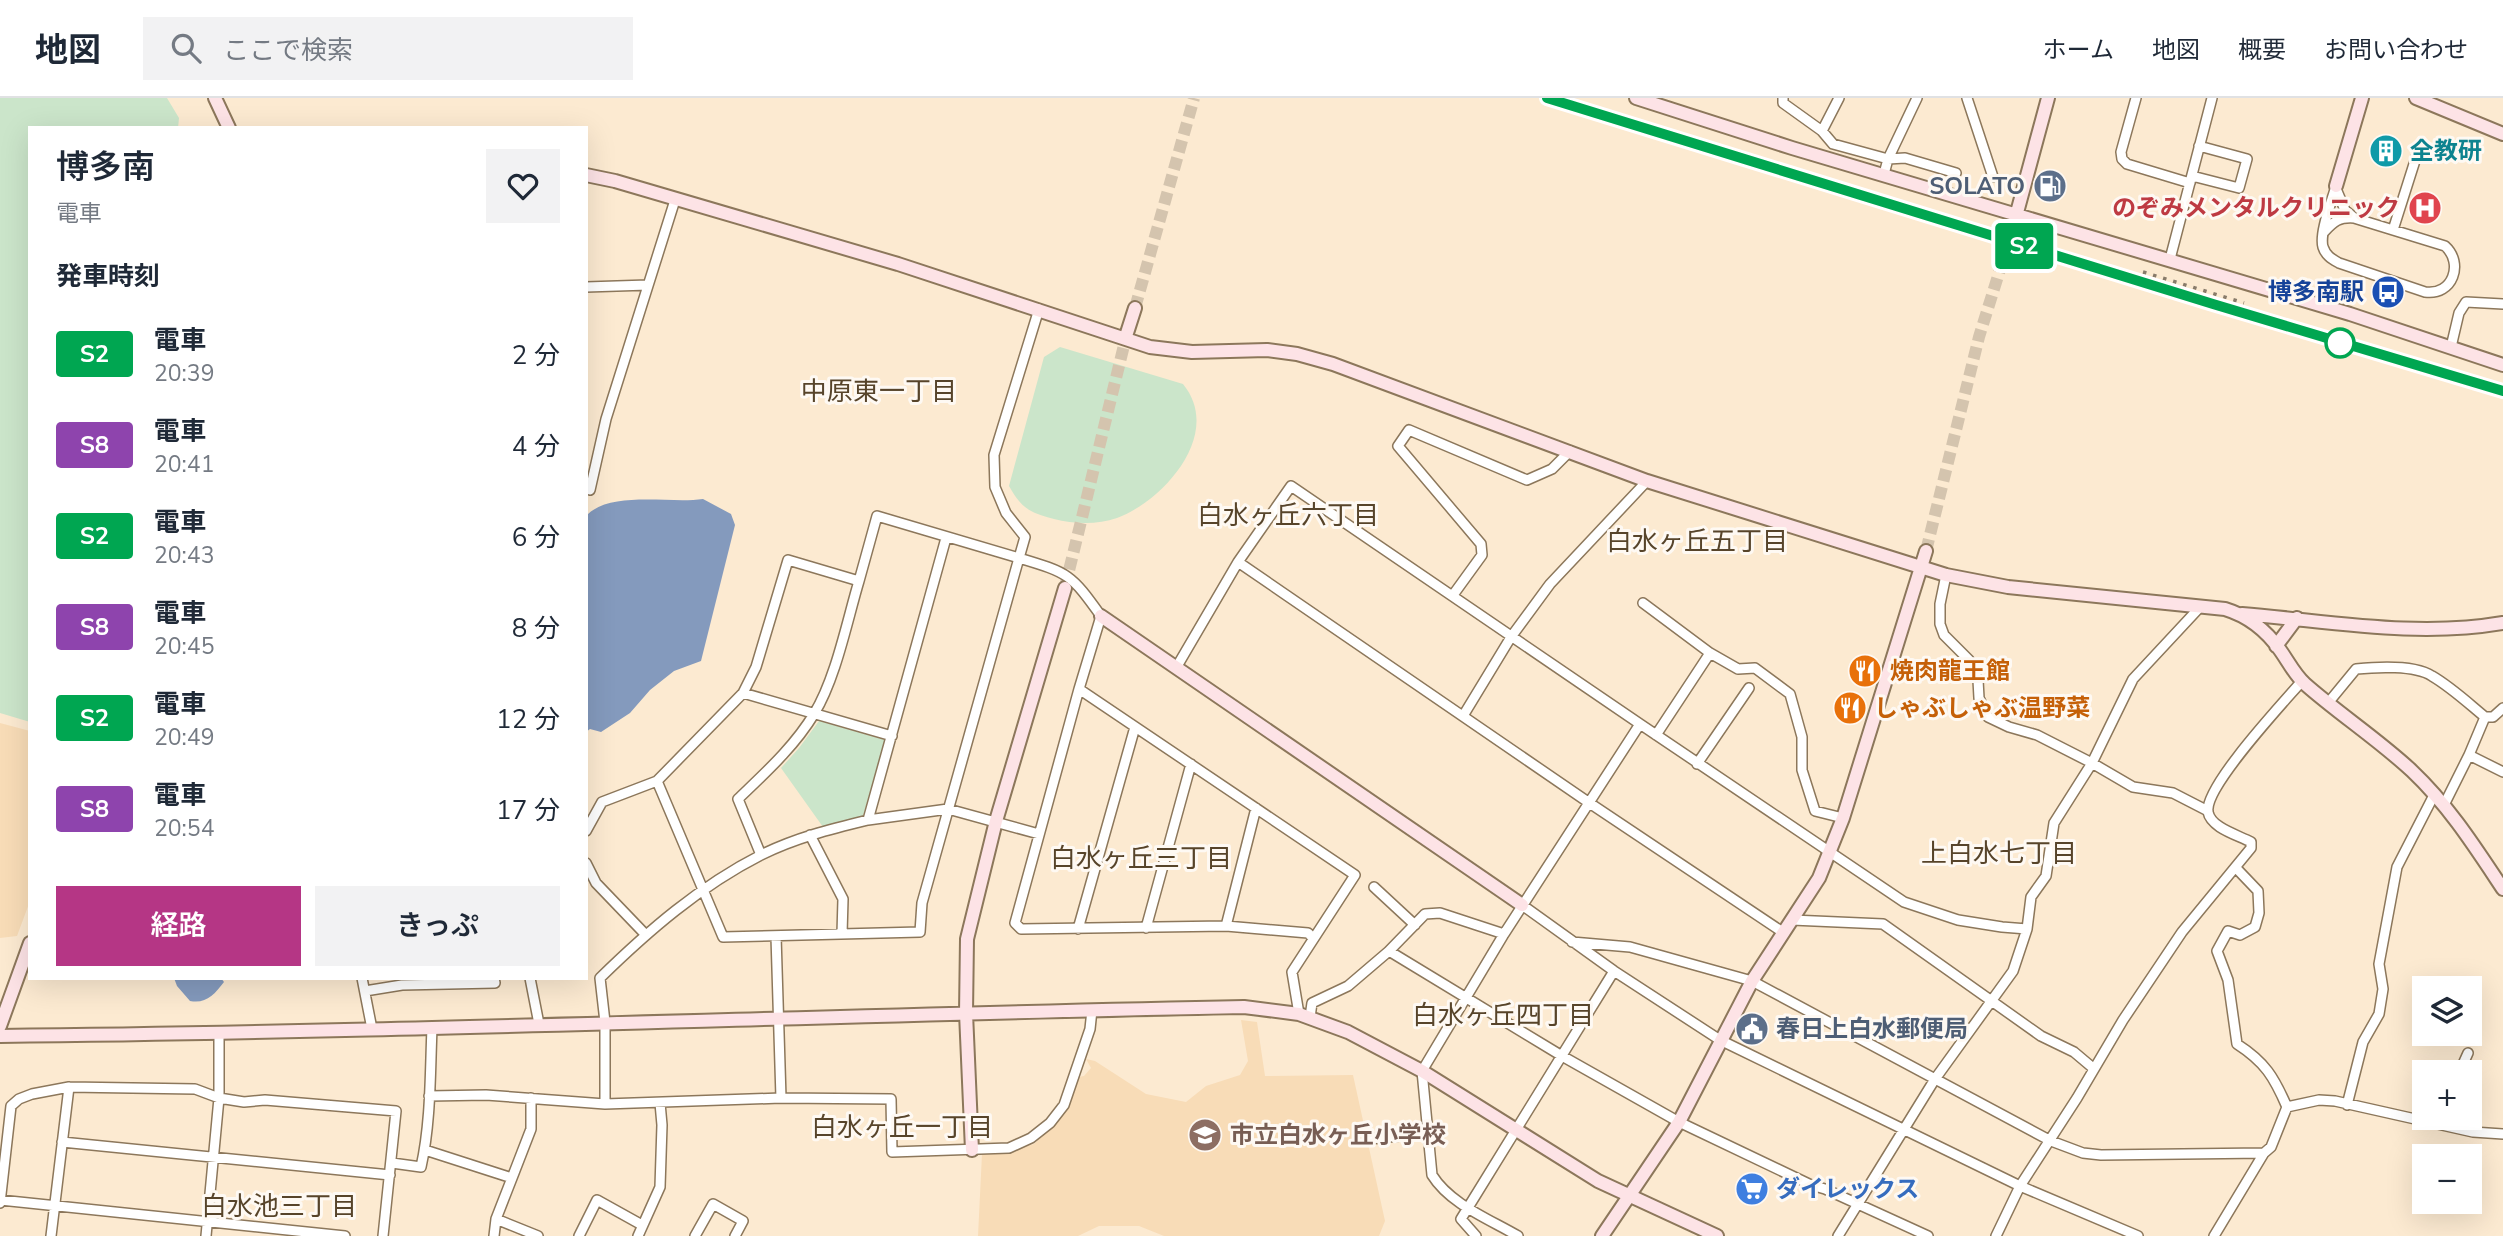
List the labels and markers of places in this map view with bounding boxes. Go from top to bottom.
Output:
building icon: 全教研 [2367,132,2405,170]
place label: 全教研 [2410,135,2482,167]
fuel station icon: SOLATO [2031,167,2069,205]
place label: SOLATO [1929,170,2025,202]
hospital icon: のぞみメンタルクリニック [2406,189,2444,227]
place label: のぞみメンタルクリニック [2112,192,2400,224]
bus stop icon: 博多南駅 [2369,273,2407,311]
place label: 博多南駅 [2268,276,2364,308]
unlabelled marker [2325,328,2355,358]
restaurant icon: 焼肉龍王館 [1846,652,1884,690]
place label: 焼肉龍王館 [1890,655,2010,687]
restaurant icon: しゃぶしゃぶ温野菜 [1831,689,1869,727]
place label: しゃぶしゃぶ温野菜 [1874,692,2090,724]
public building icon: 春日上白水郵便局 [1733,1010,1771,1048]
place label: 春日上白水郵便局 [1776,1013,1968,1045]
school or university icon: 市立白水ヶ丘小学校 [1186,1116,1224,1154]
place label: 市立白水ヶ丘小学校 [1230,1119,1446,1151]
supermarket icon: ダイレックス [1733,1170,1771,1208]
place label: ダイレックス [1776,1173,1919,1205]

